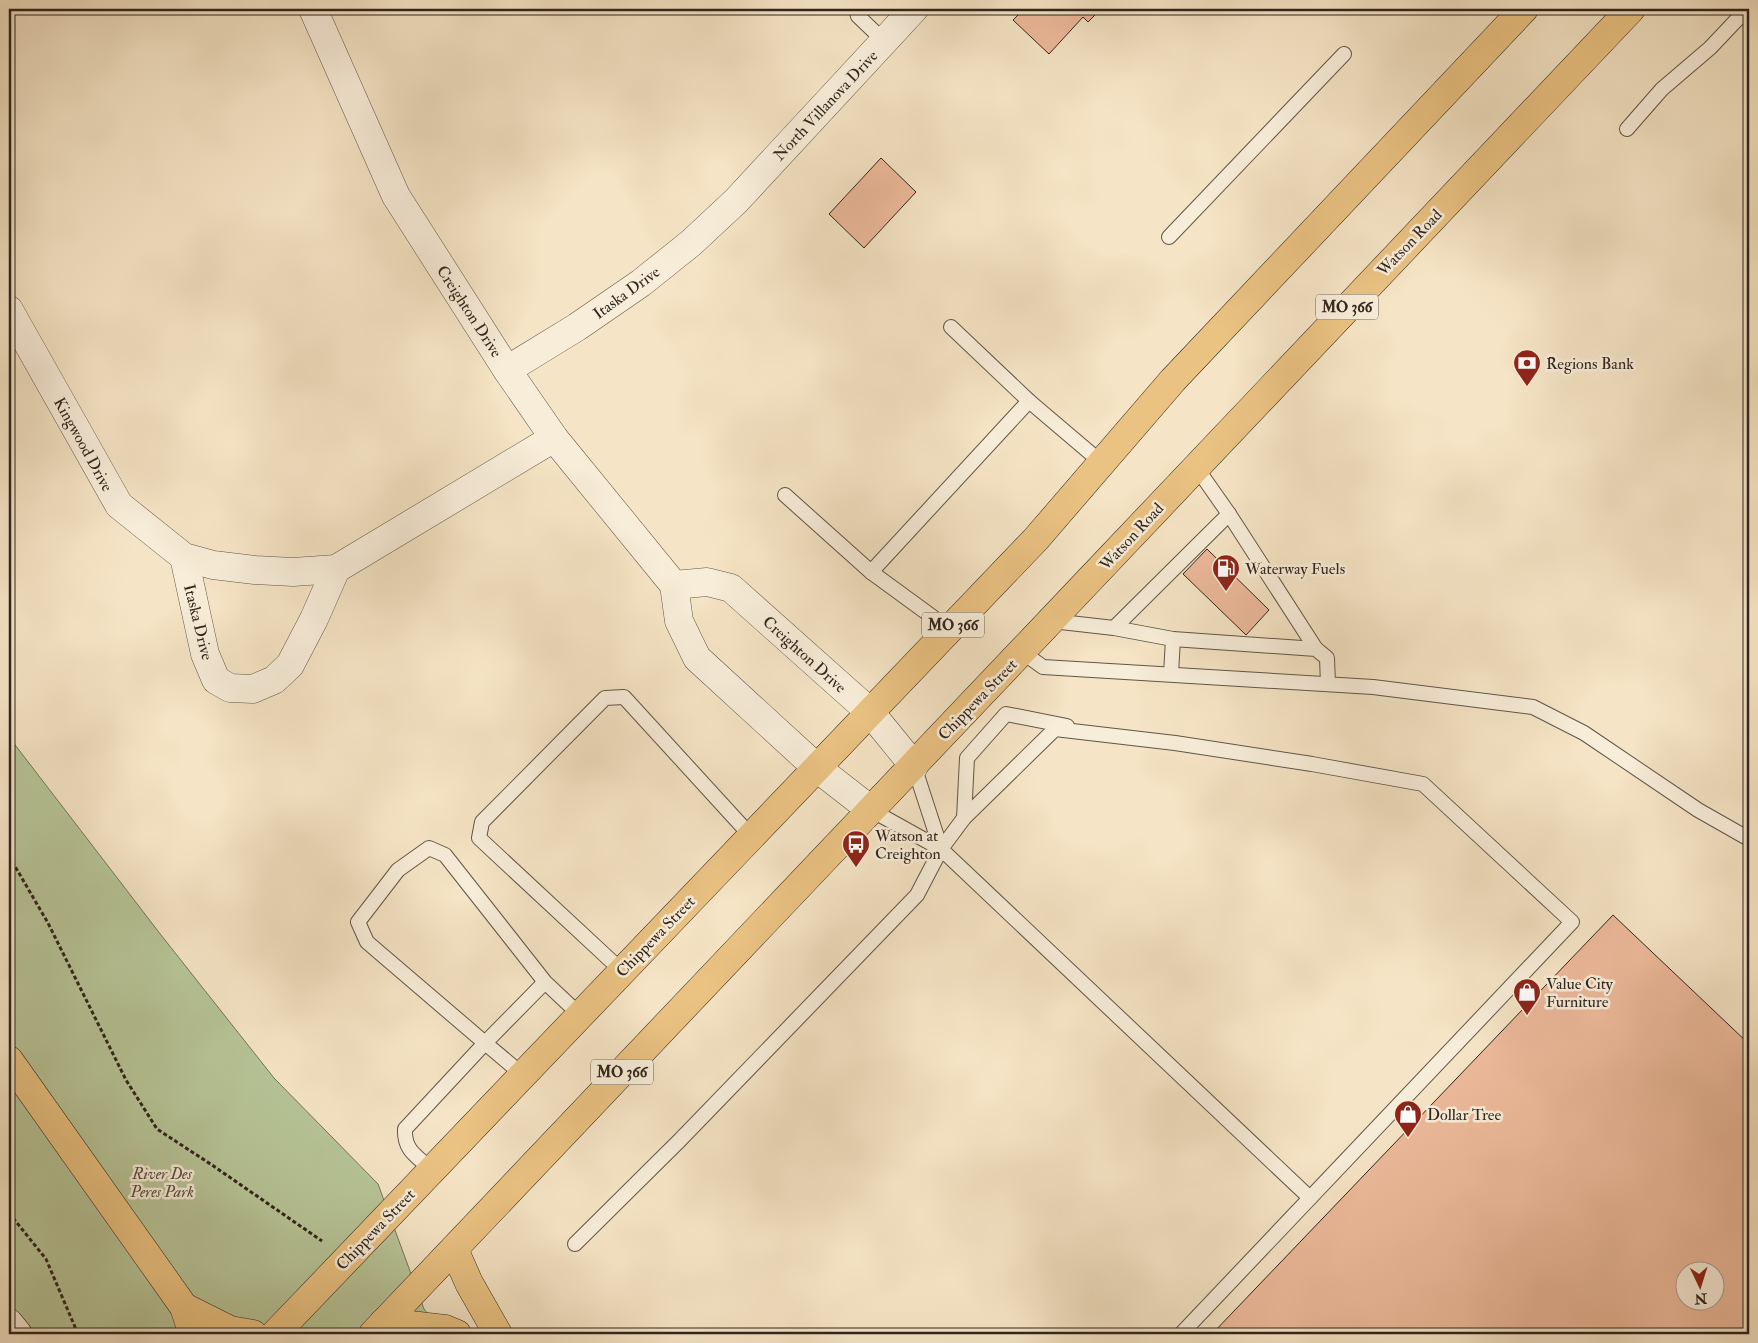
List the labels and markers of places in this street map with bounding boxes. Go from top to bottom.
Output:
bank icon: Regions Bank [1512,348,1542,387]
place label: Regions Bank [1546,354,1634,374]
fuel station icon: Waterway Fuels [1211,553,1241,592]
place label: Waterway Fuels [1244,559,1345,579]
place label: Watson at Creighton [874,826,941,864]
bus stop icon: Watson at Creighton [841,829,871,868]
place label: Value City Furniture [1546,974,1614,1012]
shop icon: Value City Furniture [1512,977,1542,1016]
shop icon: Dollar Tree [1393,1099,1423,1138]
place label: Dollar Tree [1427,1105,1502,1125]

